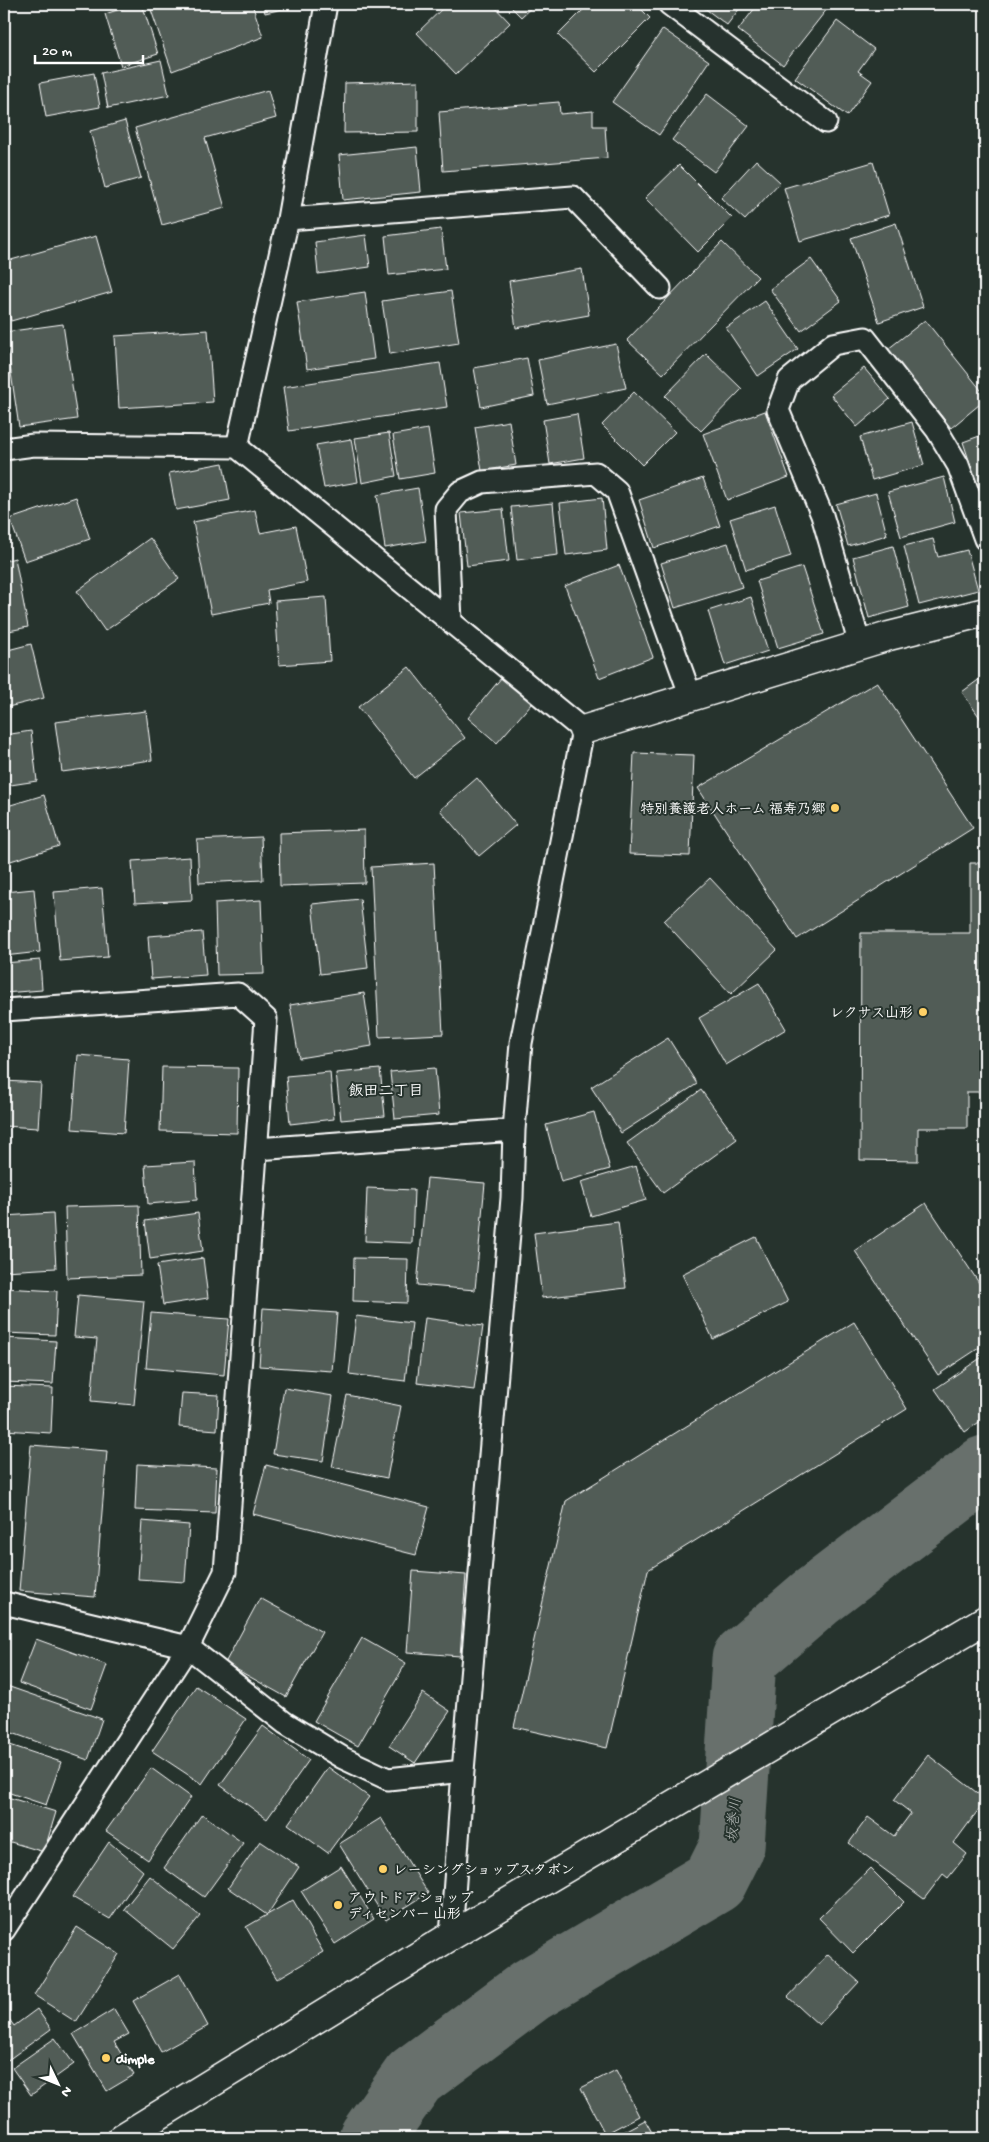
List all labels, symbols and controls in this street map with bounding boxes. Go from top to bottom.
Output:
scale bar [35,32,142,64]
text: 20 m [42,43,72,61]
place label: 特別養護老人ホーム 福寿乃郷 [640,801,825,819]
marker: 特別養護老人ホーム 福寿乃郷 [829,802,841,814]
place label: レクサス山形 [830,1006,913,1023]
marker: レクサス山形 [917,1006,929,1018]
district label: 飯田二丁目 [348,1083,424,1101]
water label: 坂巻川 [723,1797,746,1843]
marker: レーシングショップスタボン [377,1863,389,1875]
place label: レーシングショップスタボン [393,1863,575,1880]
place label: アウトドアショップ ディセンバー 山形 [348,1891,473,1924]
marker: アウトドアショップ ディセンバー 山形 [332,1899,344,1911]
marker: dimple [100,2052,112,2064]
place label: dimple [116,2052,155,2069]
north arrow [32,2060,82,2110]
text: N [56,2082,75,2100]

